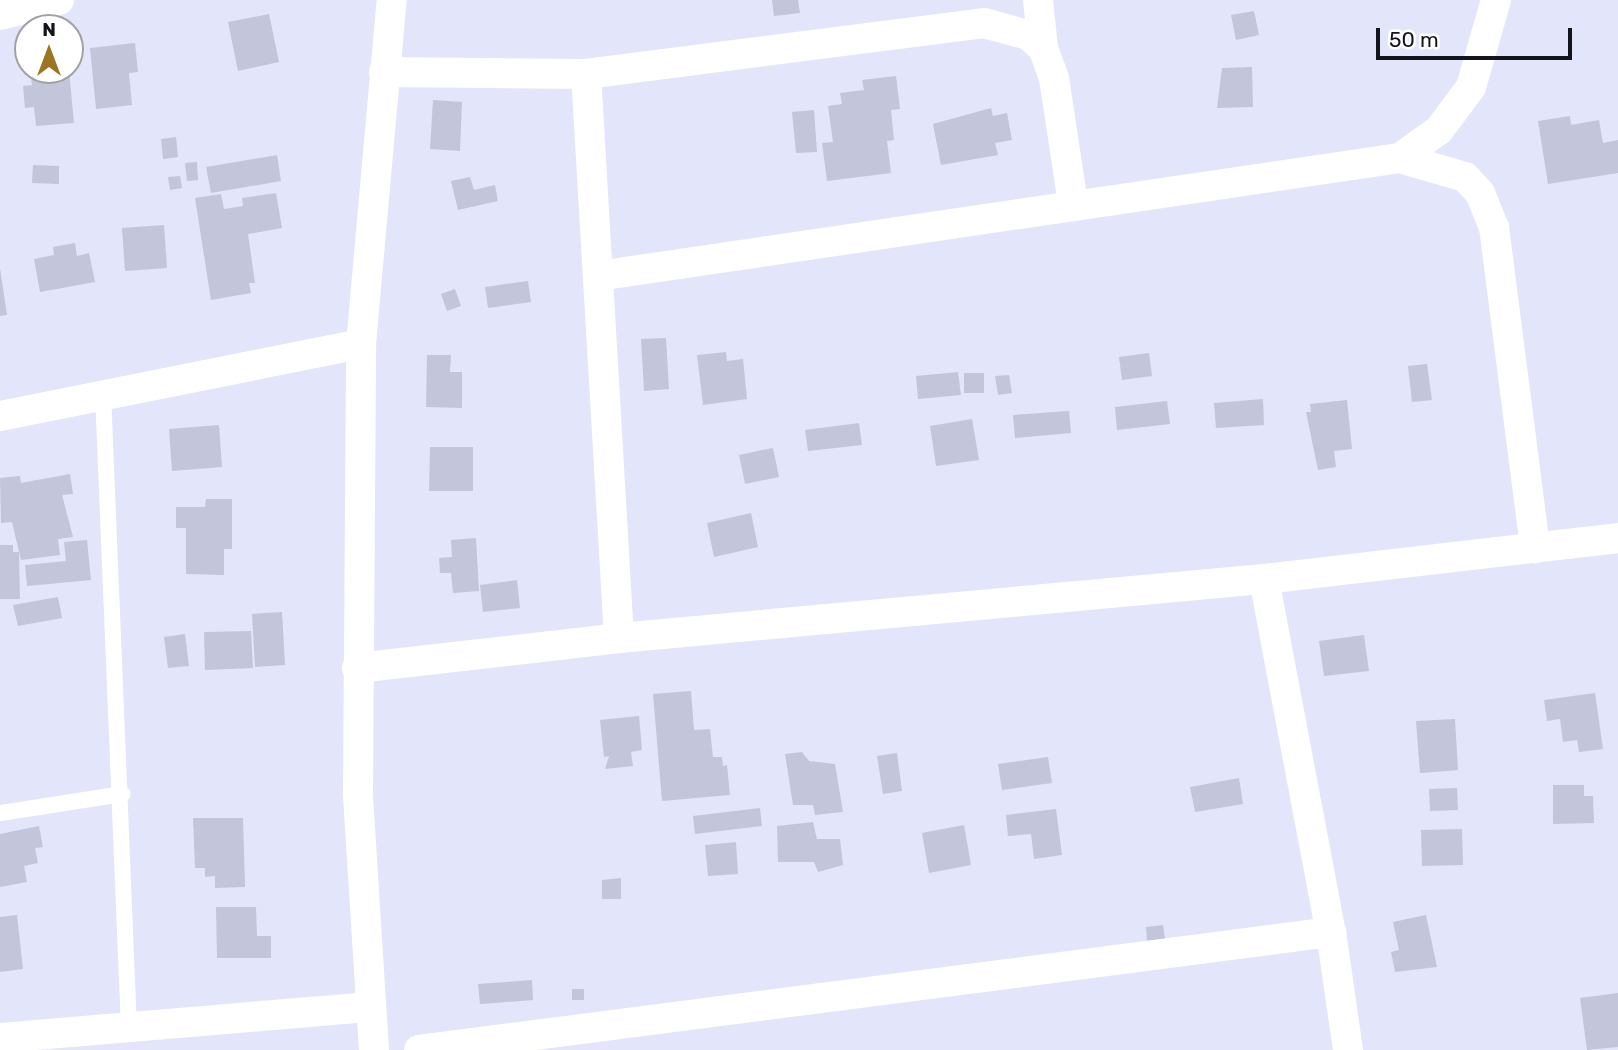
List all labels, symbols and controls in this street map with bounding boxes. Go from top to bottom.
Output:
north arrow [14,14,84,84]
scale bar [1380,14,1576,58]
text: N [42,18,56,41]
text: 50 m [1389,27,1439,52]

